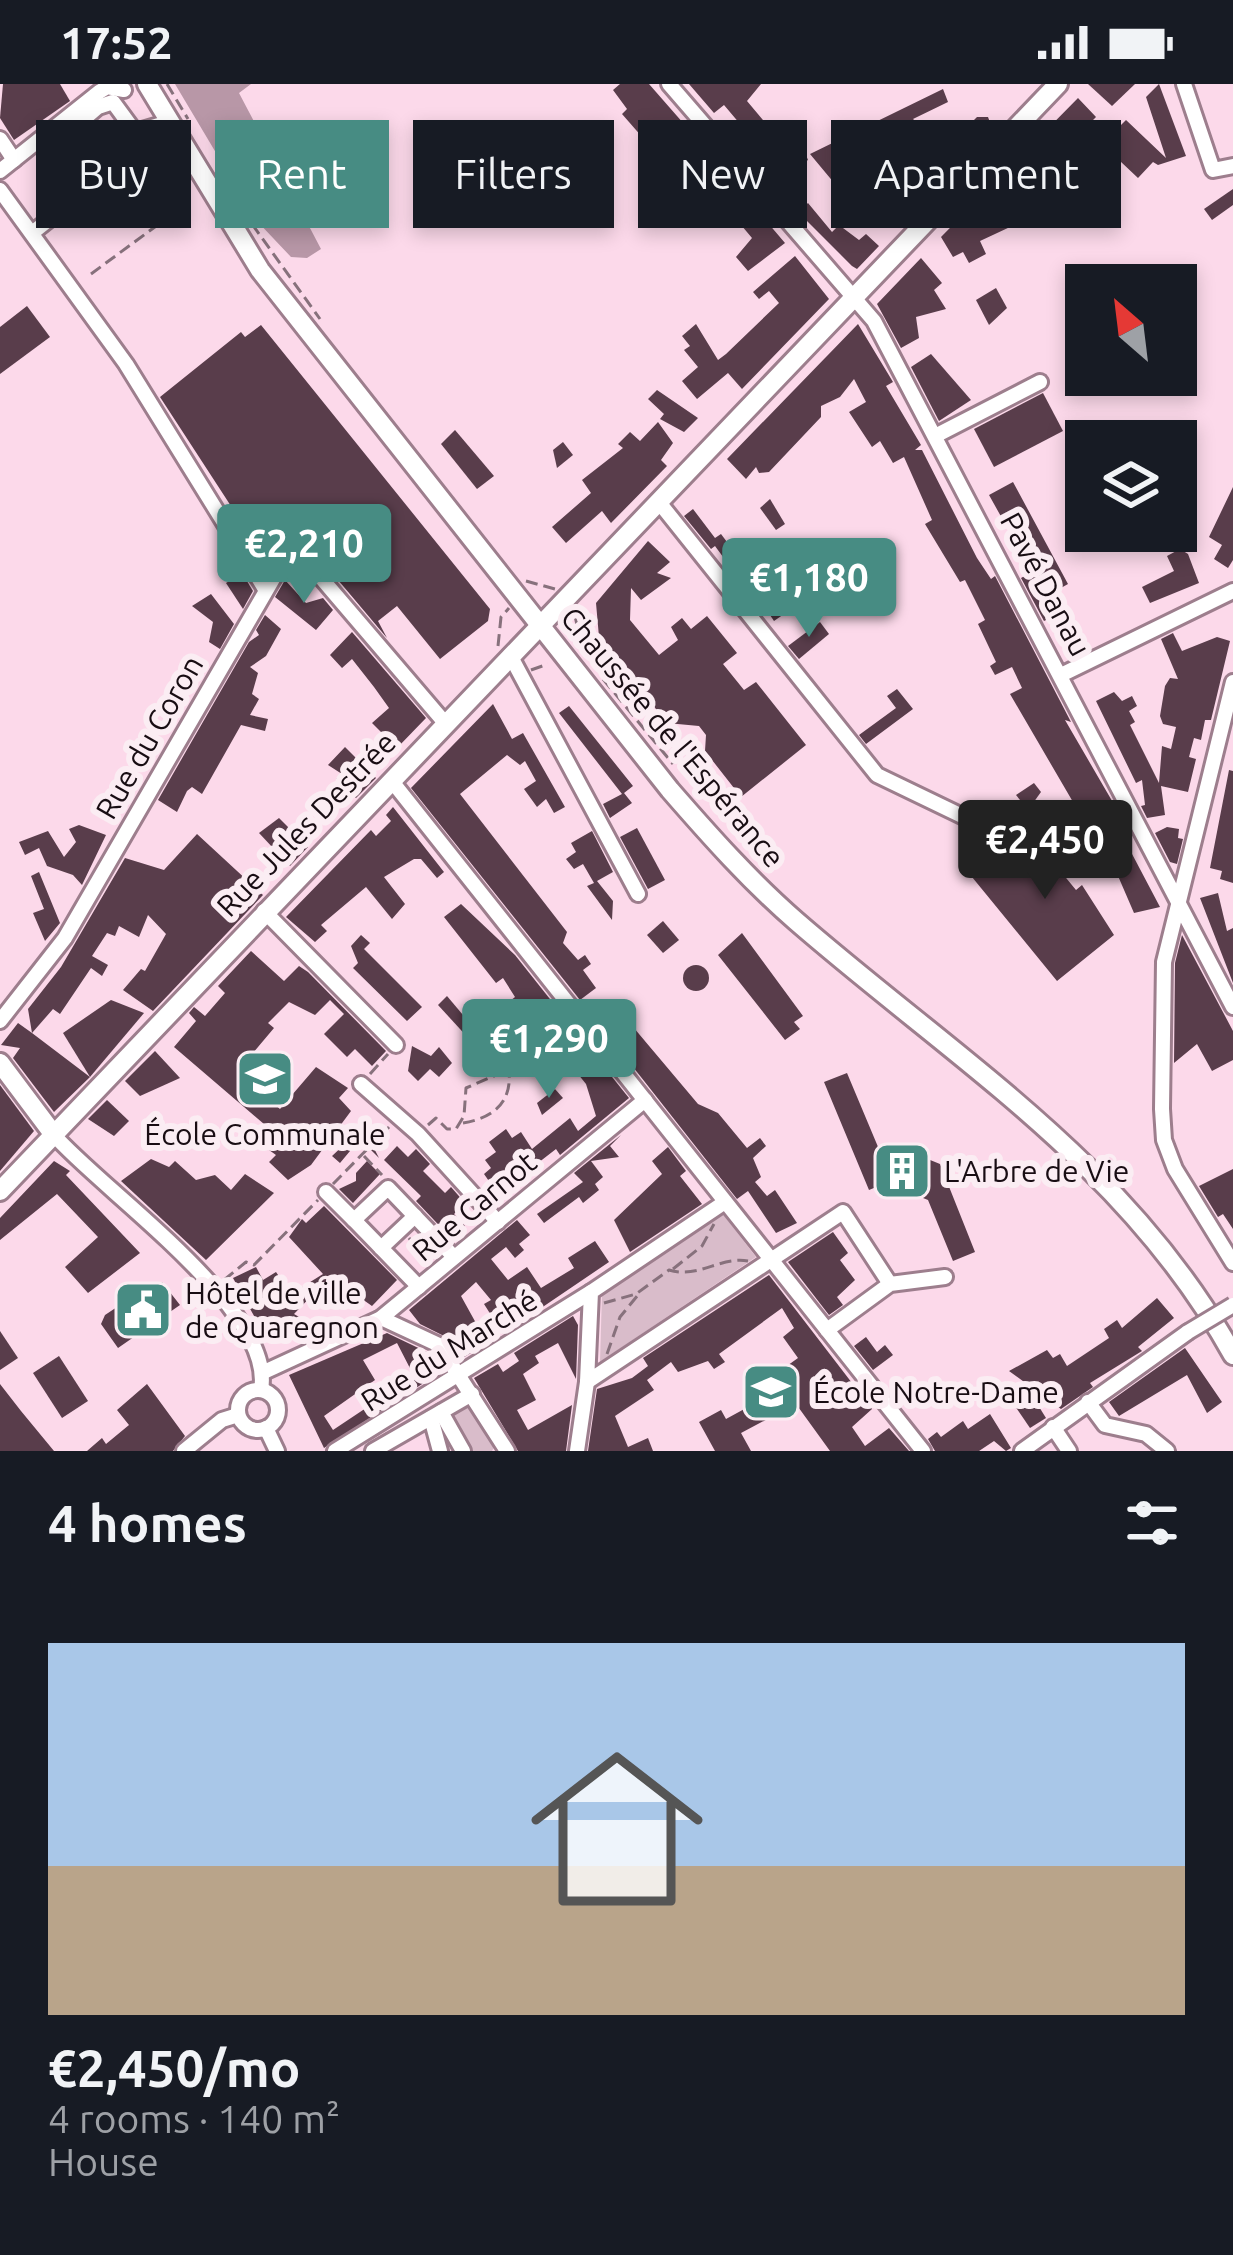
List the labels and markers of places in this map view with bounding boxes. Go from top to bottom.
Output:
pin: €2,210 [206,504,402,606]
pin: €1,180 [711,538,907,640]
pin: €2,450 [947,800,1143,902]
pin: €1,290 [451,999,647,1101]
school or university icon: École Communale [234,1048,296,1110]
place label: École Communale [144,1116,386,1151]
building icon: L'Arbre de Vie [871,1140,933,1202]
place label: L'Arbre de Vie [944,1154,1129,1188]
place label: Hôtel de ville de Quaregnon [185,1276,379,1344]
public building icon: Hôtel de ville de Quaregnon [112,1279,174,1341]
school or university icon: École Notre-Dame [740,1361,802,1423]
place label: École Notre-Dame [813,1374,1059,1409]

